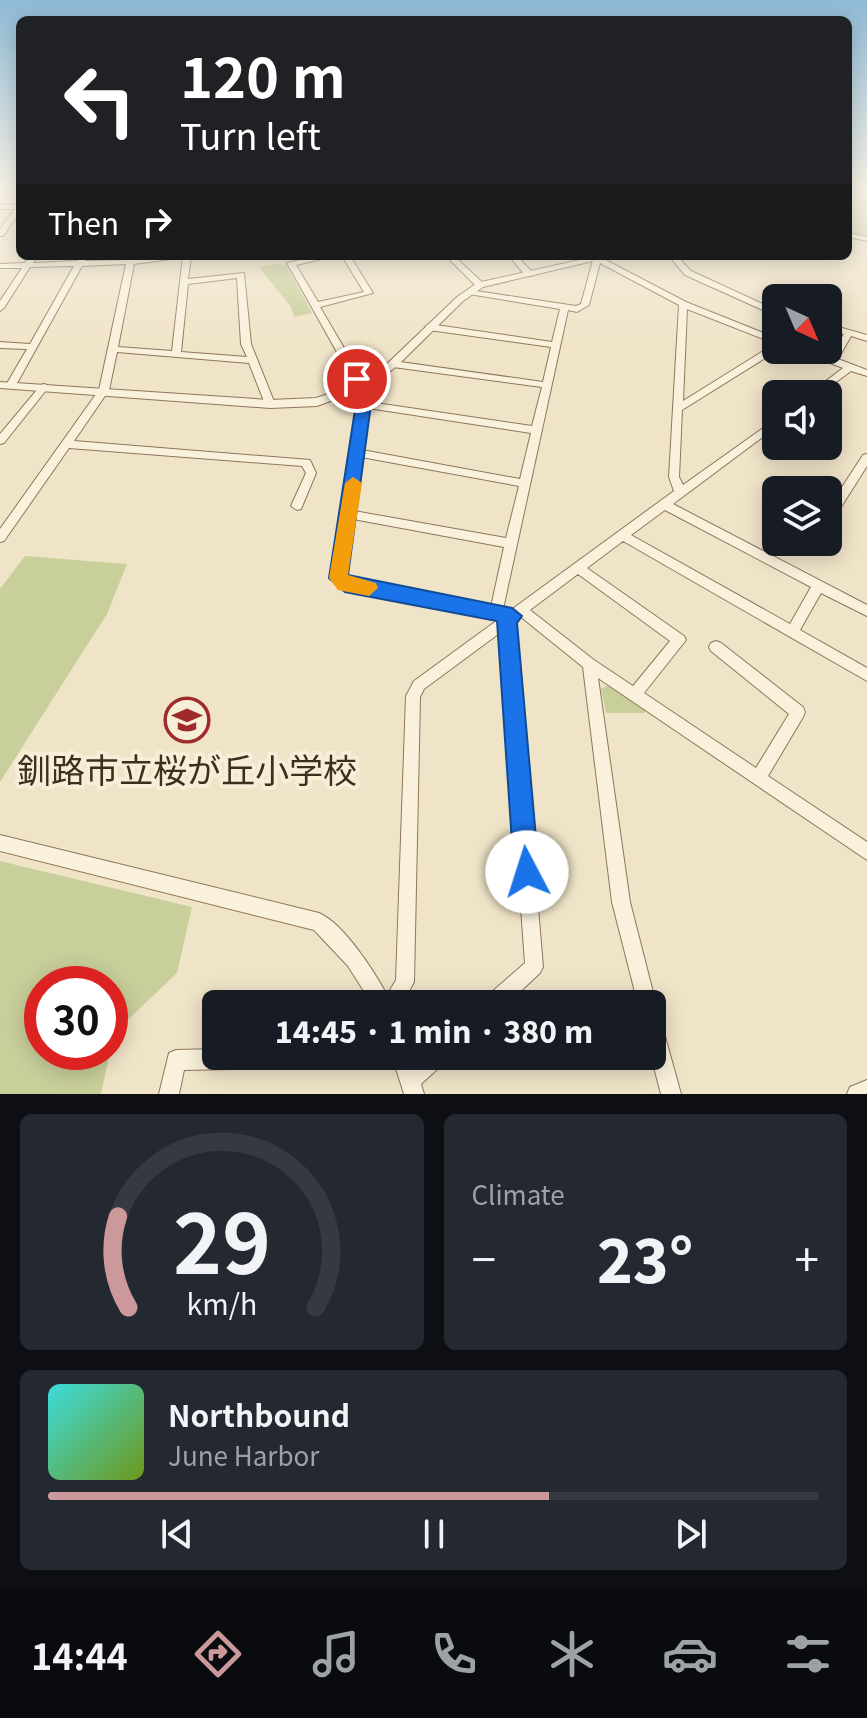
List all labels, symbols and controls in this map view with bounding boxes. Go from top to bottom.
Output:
text: 120 m [180,33,346,114]
icon: left [48,48,152,152]
text: Turn left [180,108,321,160]
text: Then [48,200,119,244]
icon: right [135,200,179,244]
north arrow [762,284,842,364]
map controls [762,284,842,556]
pin [323,345,391,413]
icon: arrive [335,357,379,401]
button: sound [762,380,842,460]
button: layers [762,476,842,556]
school or university icon: 釧路市立桜が丘小学校 [163,696,211,744]
place label: 釧路市立桜が丘小学校 [17,744,357,793]
position arrow [485,830,569,914]
speed limit sign: 30 [24,966,128,1070]
text: 14:45 · 1 min · 380 m [275,1008,593,1052]
text: Climate [472,1175,565,1212]
text: 29 [173,1177,271,1298]
text: 23° [597,1213,694,1300]
text: − [472,1225,496,1289]
text: + [795,1225,819,1289]
text: km/h [186,1282,257,1323]
text: Northbound [168,1392,350,1436]
text: June Harbor [168,1436,319,1473]
icon: previous [155,1512,199,1556]
icon: pause [412,1512,456,1556]
icon: next [669,1512,713,1556]
icon: directions [190,1626,246,1682]
icon: music [308,1626,364,1682]
icon: phone [426,1626,482,1682]
icon: climate [544,1626,600,1682]
icon: car [662,1626,718,1682]
icon: filters [780,1626,836,1682]
text: 14:44 [31,1628,128,1680]

